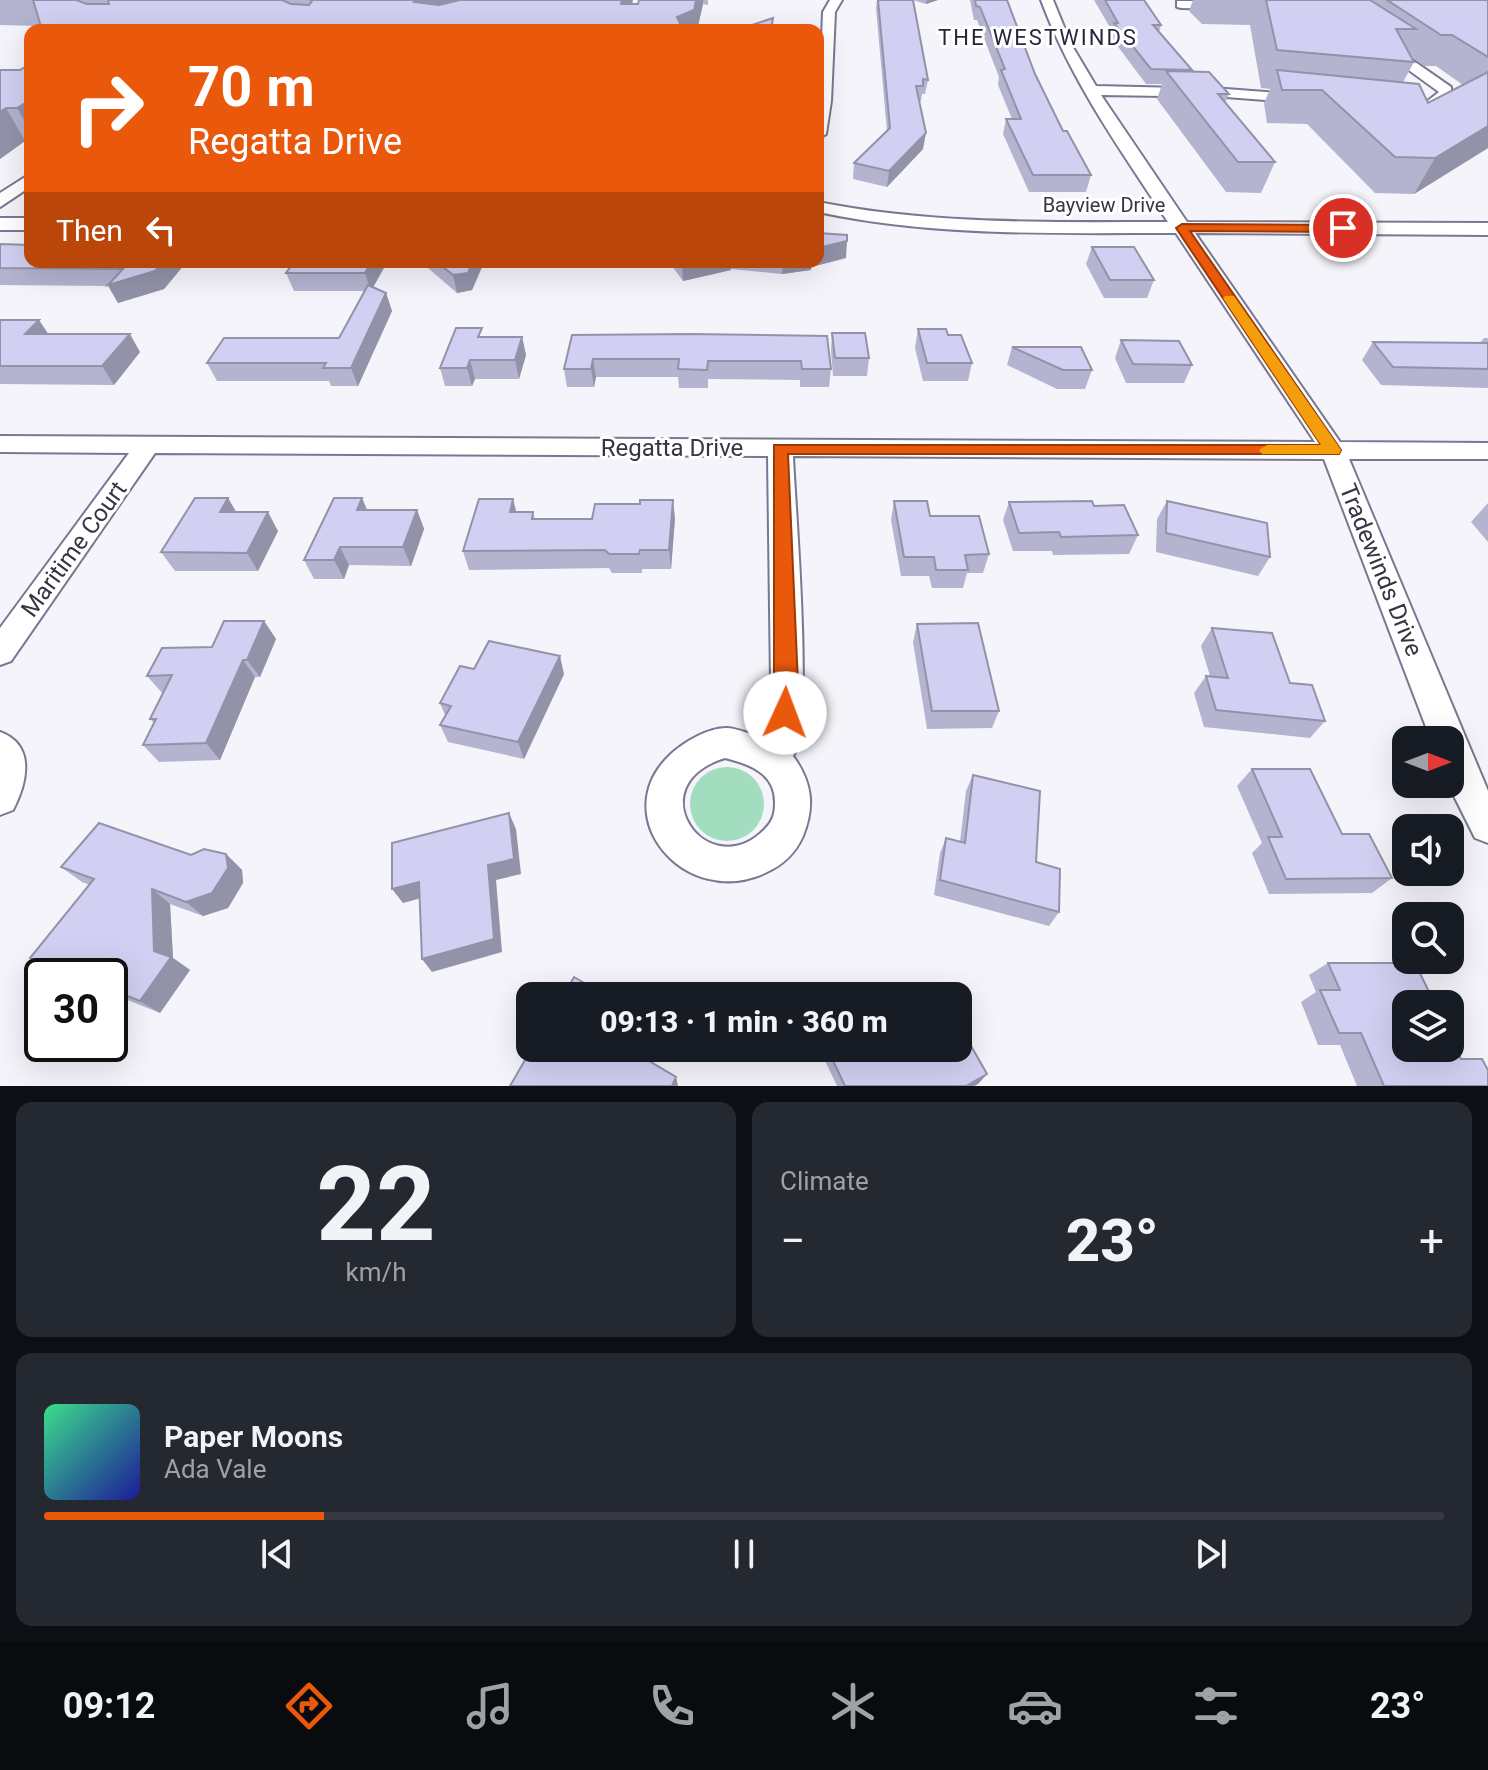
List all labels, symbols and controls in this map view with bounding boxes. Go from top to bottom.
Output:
district label: THE WESTWINDS [938,25,1138,50]
text: 70 m [188,54,315,120]
icon: right [56,56,160,160]
text: Regatta Drive [188,121,402,163]
street label: Bayview Drive [1043,193,1165,217]
pin [1309,194,1377,262]
icon: arrive [1321,206,1365,250]
icon: left [139,208,183,252]
text: Then [56,213,123,248]
street label: Regatta Drive [601,434,743,462]
street label: Maritime Court [16,476,133,622]
street label: Tradewinds Drive [1334,480,1428,660]
position arrow [743,671,827,755]
north arrow [1392,726,1464,798]
map controls [1392,726,1464,1062]
button: sound [1392,814,1464,886]
button: search [1392,902,1464,974]
speed limit sign: 30 [24,958,128,1062]
button: layers [1392,990,1464,1062]
text: 09:13 · 1 min · 360 m [600,1004,888,1039]
text: 22 [316,1144,436,1265]
text: Climate [780,1166,869,1196]
text: 23° [1066,1205,1159,1276]
text: − [780,1215,805,1267]
text: + [1419,1215,1444,1267]
text: km/h [345,1257,407,1287]
text: Paper Moons [164,1419,343,1454]
text: Ada Vale [164,1454,266,1484]
icon: previous [255,1532,299,1576]
icon: pause [722,1532,766,1576]
icon: next [1189,1532,1233,1576]
icon: directions [281,1678,337,1734]
icon: music [462,1678,518,1734]
icon: phone [644,1678,700,1734]
icon: climate [825,1678,881,1734]
icon: car [1007,1678,1063,1734]
icon: filters [1188,1678,1244,1734]
text: 09:12 [63,1685,156,1727]
text: 23° [1370,1685,1425,1727]

